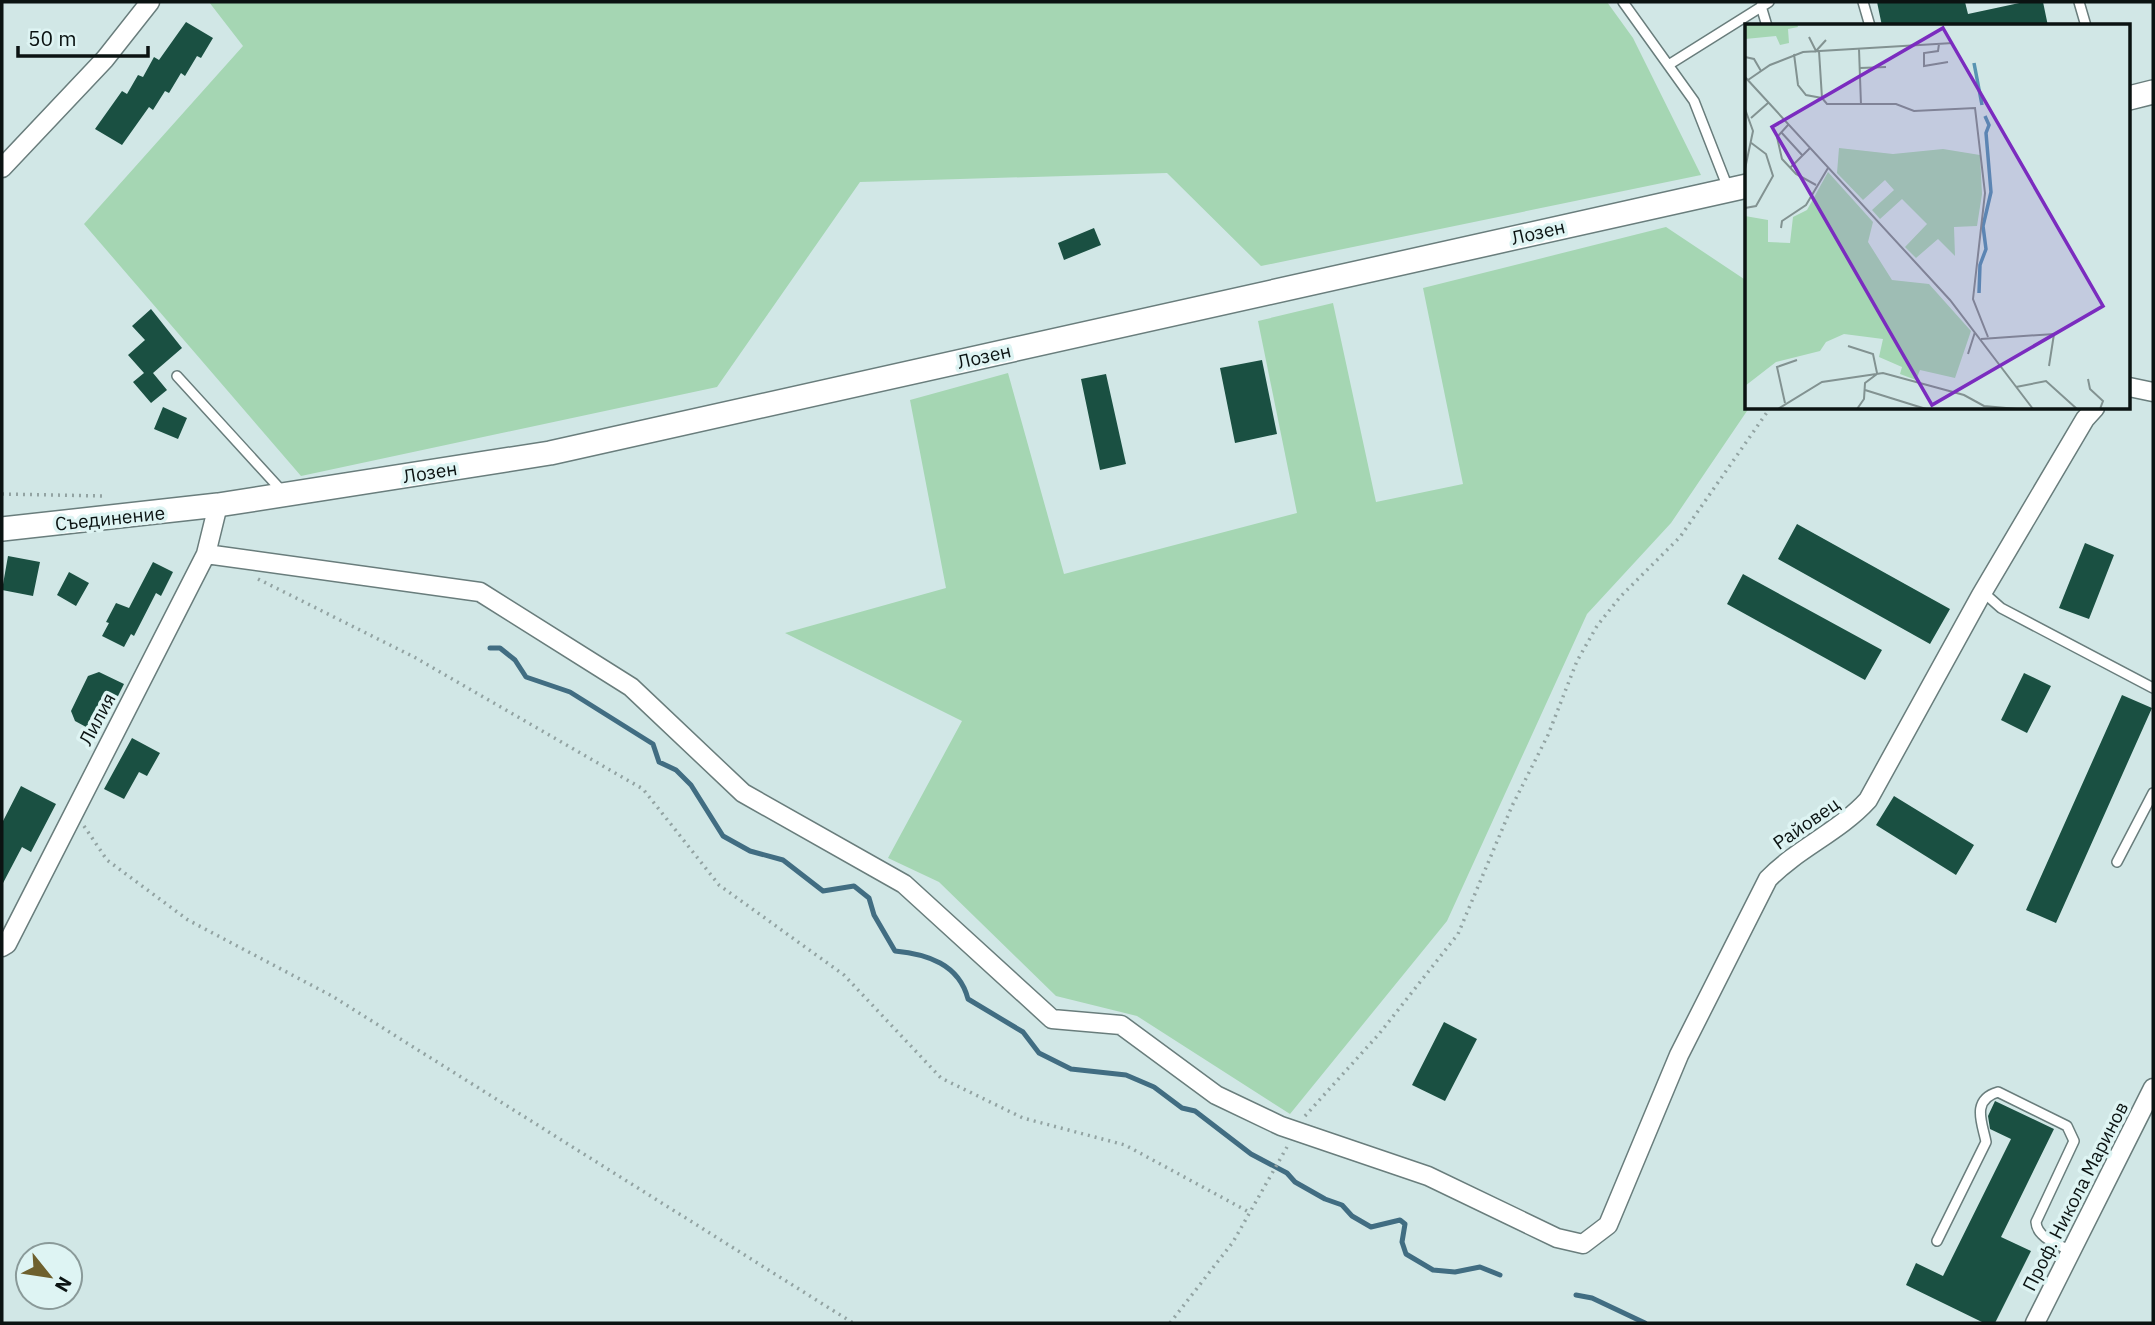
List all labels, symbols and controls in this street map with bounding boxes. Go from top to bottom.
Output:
scale bar [18,14,147,58]
text: 50 m [28,24,77,52]
inset map [1745,24,2130,410]
street label: Лозен [1509,214,1567,250]
street label: Лозен [955,338,1013,374]
street label: Лозен [401,456,459,488]
street label: Съединение [54,500,166,536]
street label: Лилия [73,689,121,749]
street label: Райовец [1768,791,1844,855]
street label: Проф. Никола Маринов [2017,1097,2133,1295]
north arrow [14,1241,84,1311]
text: N [50,1273,78,1296]

